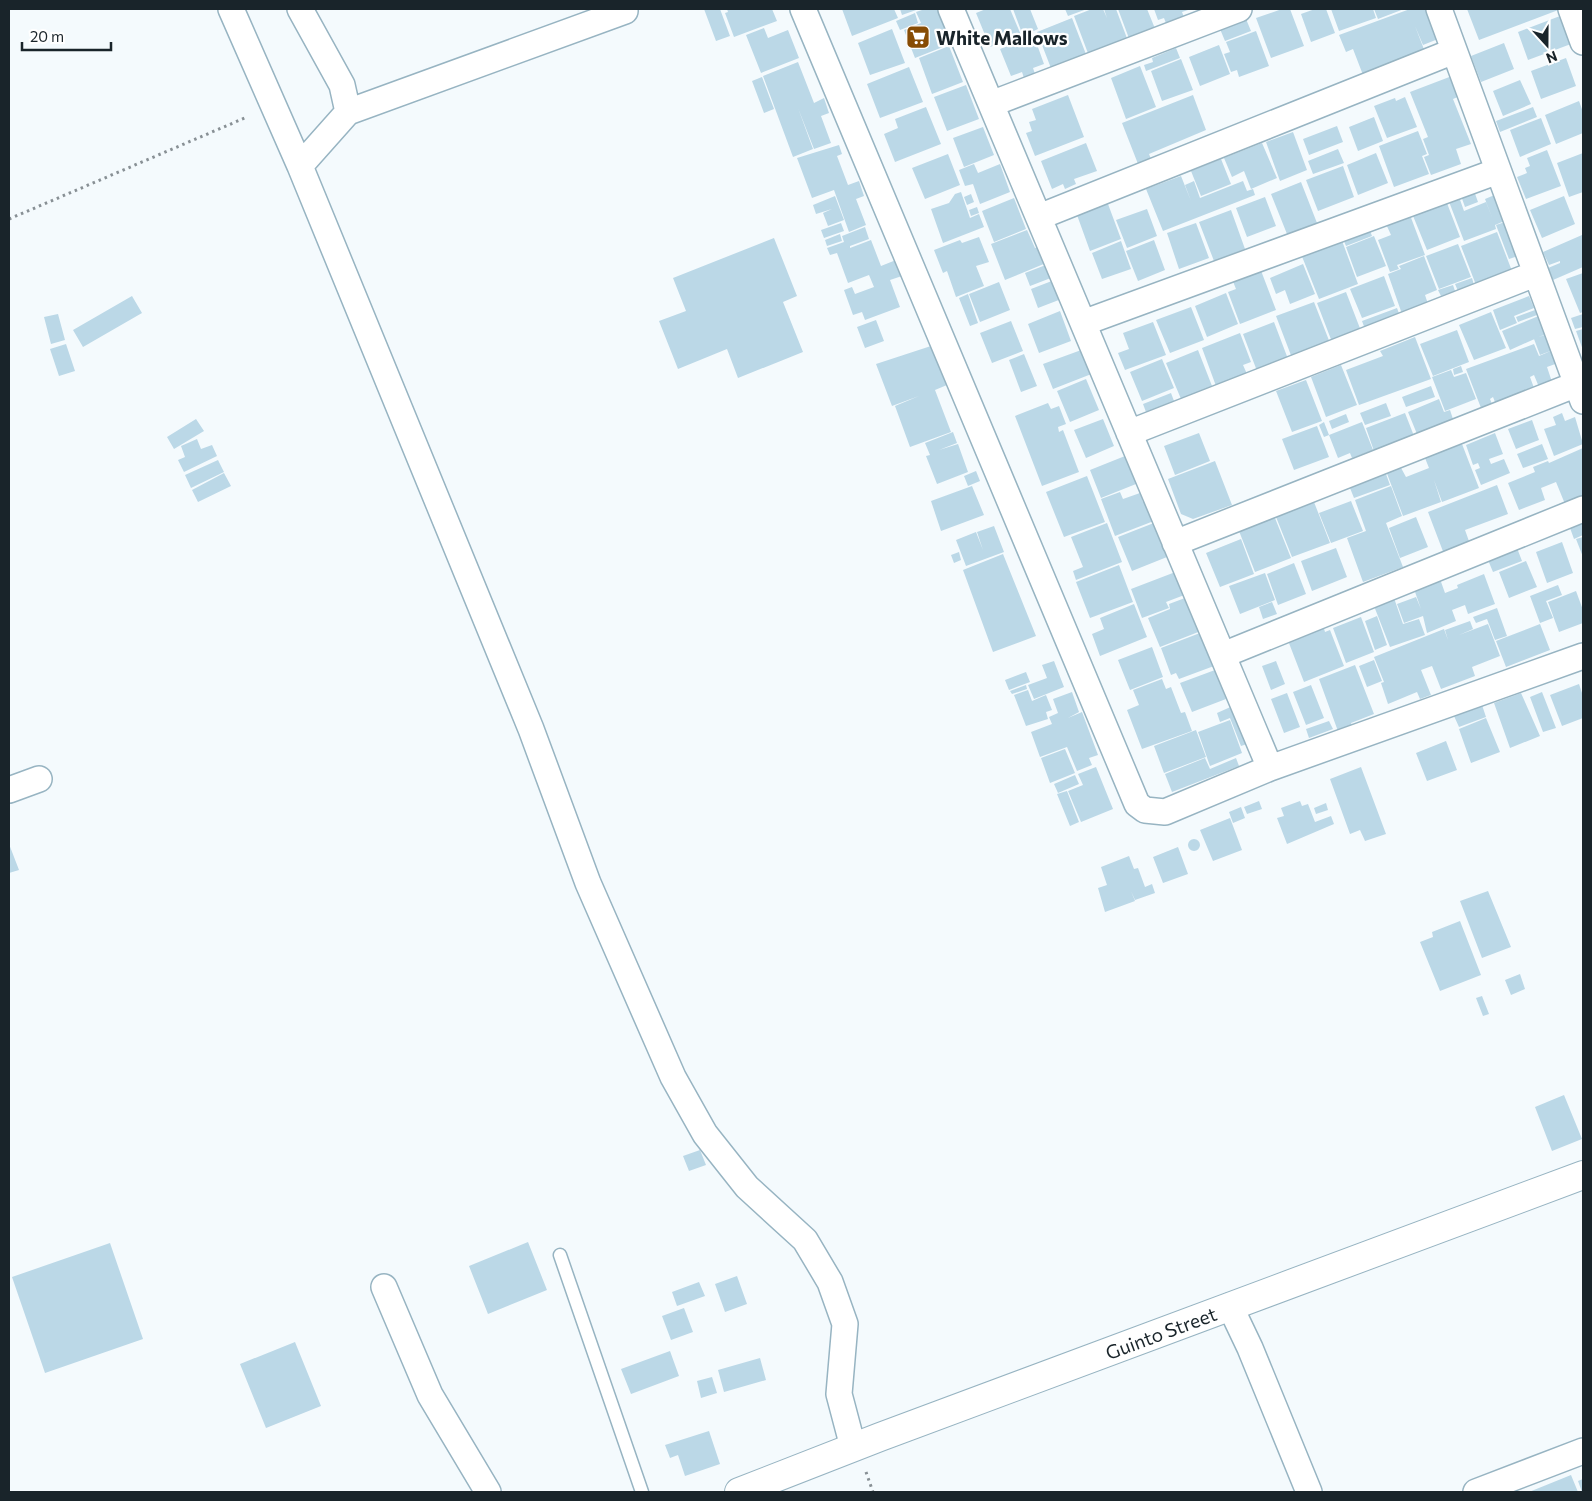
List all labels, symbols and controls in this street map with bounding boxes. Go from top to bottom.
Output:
scale bar [22,20,111,52]
north arrow [1522,20,1572,70]
supermarket icon: White Mallows [905,24,931,50]
place label: White Mallows [936,26,1068,49]
text: 20 m [30,27,64,45]
text: N [1544,48,1560,67]
street label: Guinto Street [1102,1301,1220,1364]

